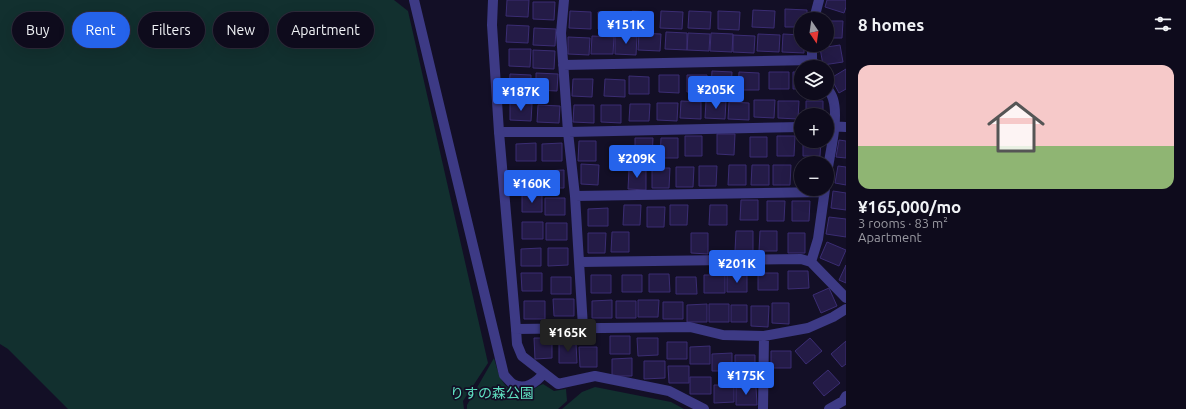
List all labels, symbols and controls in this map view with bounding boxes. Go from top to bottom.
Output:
pin: ¥151K [598,11,654,45]
chip: Buy [12,12,64,48]
chip: Rent [72,12,130,48]
chip: Filters [138,12,205,48]
chip: New [213,12,269,48]
chip: Apartment [277,12,374,48]
north arrow [794,12,834,52]
map controls [794,12,834,196]
icon: filters [1152,13,1174,35]
text: 8 homes [858,15,924,34]
text: ¥151K [607,17,645,31]
button: layers [794,60,834,100]
pin: ¥205K [688,76,744,110]
pin: ¥187K [493,78,549,112]
text: ¥205K [697,82,735,96]
text: ¥187K [502,84,540,98]
icon: home [980,91,1052,163]
button: + [794,108,834,148]
pin: ¥209K [609,145,665,179]
text: ¥209K [618,151,656,165]
button: − [794,156,834,196]
pin: ¥160K [504,170,560,204]
text: ¥160K [513,176,551,190]
text: ¥165,000/mo [858,197,961,216]
text: 3 rooms · 83 m² [858,216,948,230]
text: Apartment [858,230,922,244]
pin: ¥201K [709,250,765,284]
text: ¥201K [718,256,756,270]
pin: ¥165K [540,319,596,353]
text: ¥165K [549,325,587,339]
pin: ¥175K [718,362,774,396]
text: ¥175K [727,368,765,382]
park label: りすの森公園 [450,385,534,401]

